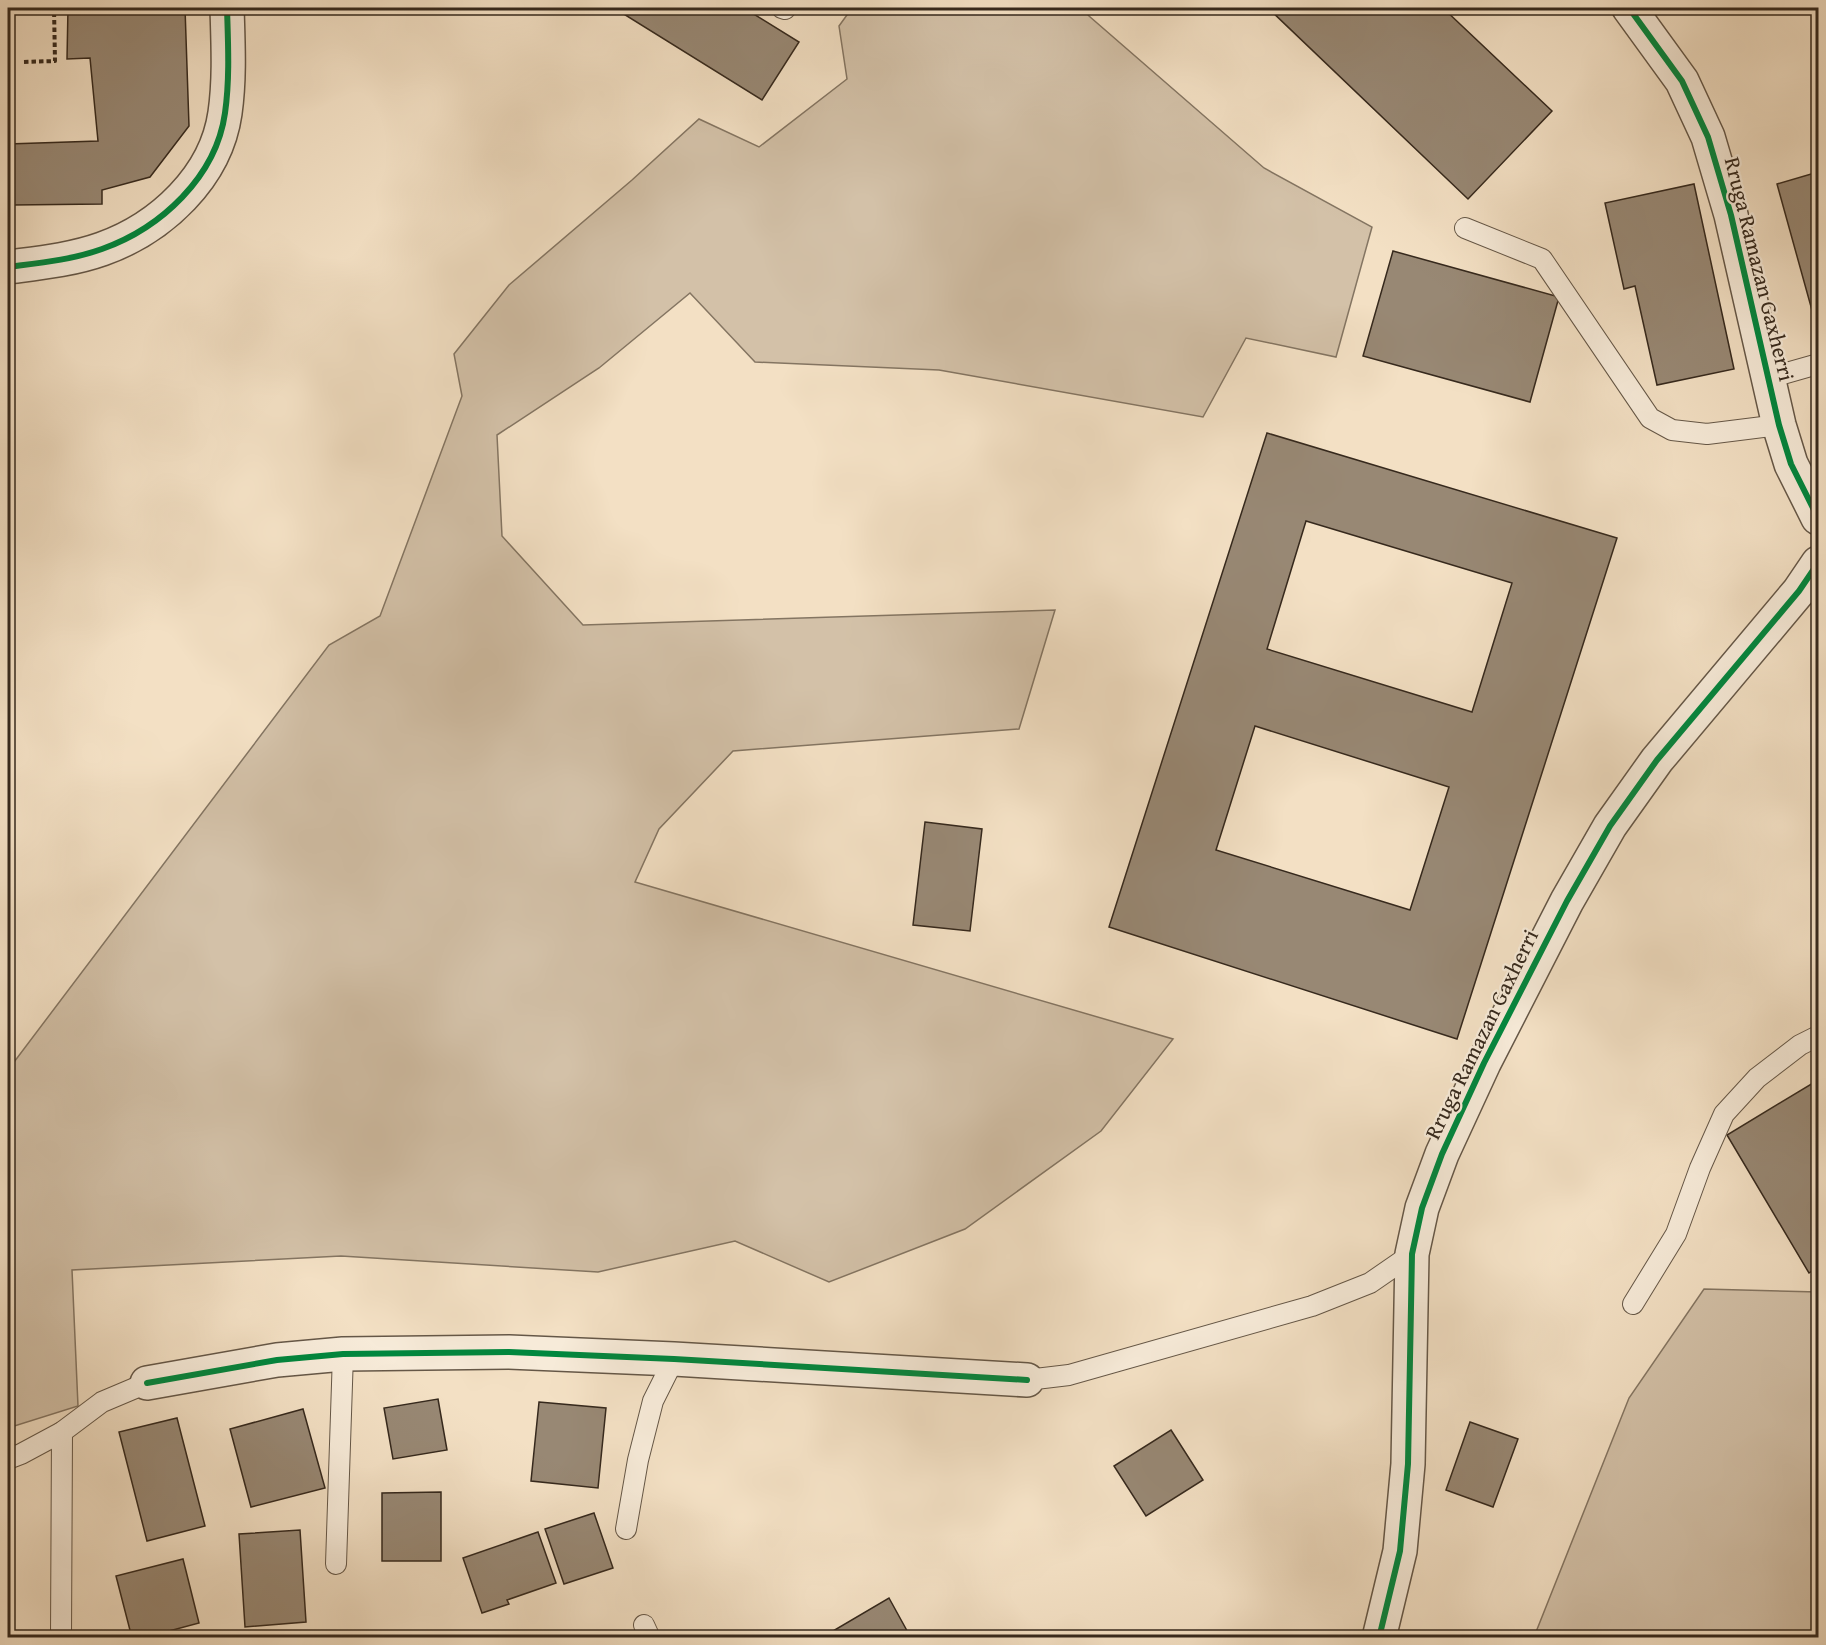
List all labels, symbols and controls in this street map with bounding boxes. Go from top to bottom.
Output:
street label: Rruga Ramazan Gaxherri [1717,154,1803,384]
street label: Rruga Ramazan Gaxherri [1416,924,1546,1144]

